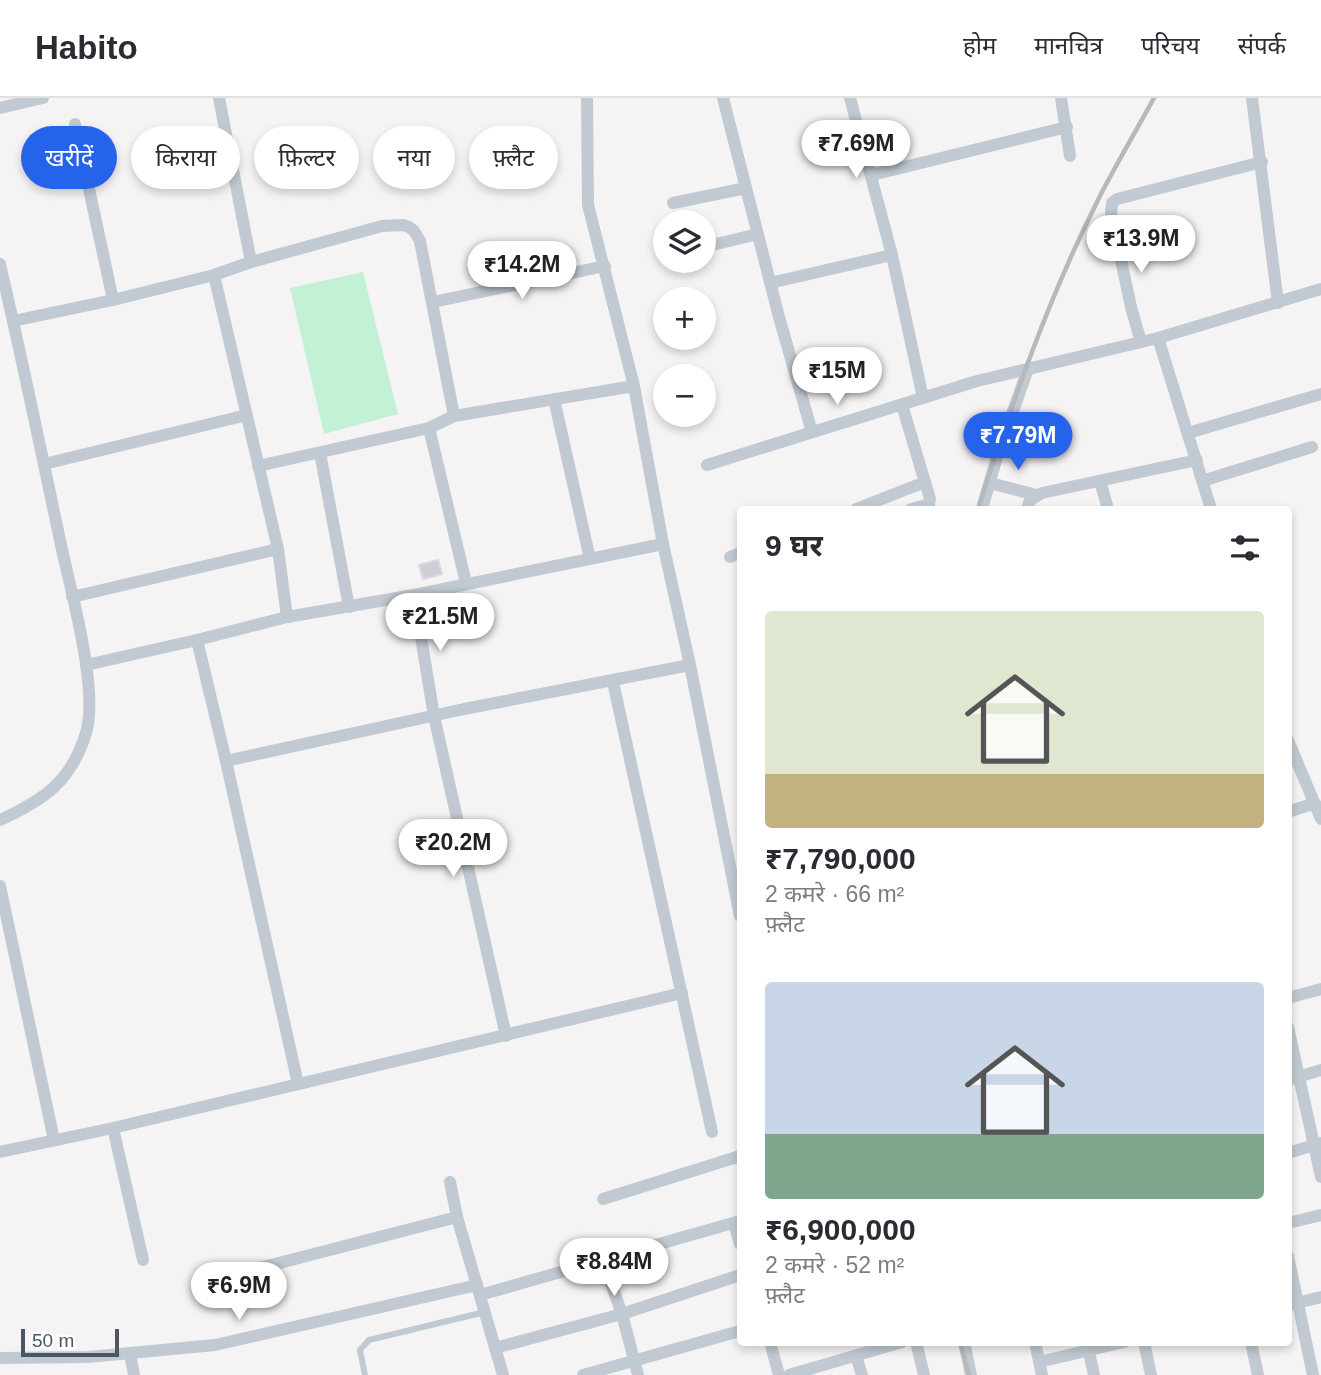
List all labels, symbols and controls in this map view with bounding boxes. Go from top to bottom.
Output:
text: Habito [35,29,138,66]
text: होम [963,32,996,59]
text: मानचित्र [1034,32,1103,59]
text: परिचय [1141,32,1200,59]
text: संपर्क [1238,32,1286,59]
pin: ₹7.69M [799,120,913,180]
chip: खरीदें [21,126,117,189]
chip: किराया [131,126,240,189]
chip: फ़िल्टर [254,126,359,189]
chip: नया [373,126,455,189]
chip: फ़्लैट [469,126,558,189]
text: ₹7.69M [817,130,895,156]
map controls [653,210,716,427]
button: layers [653,210,716,273]
pin: ₹13.9M [1084,216,1198,275]
text: ₹13.9M [1102,225,1180,251]
pin: ₹14.2M [465,242,579,301]
text: ₹14.2M [483,251,561,277]
button: + [653,287,716,350]
pin: ₹15M [796,348,878,407]
text: ₹15M [808,357,866,383]
button: − [653,364,716,427]
pin: ₹7.79M [961,412,1075,472]
text: ₹7.79M [979,422,1057,448]
text: 9 घर [765,529,823,562]
icon: filters [1226,529,1264,567]
pin: ₹21.5M [383,594,497,653]
text: ₹21.5M [401,603,479,629]
icon: home [952,656,1078,782]
pin: ₹20.2M [396,820,510,879]
text: ₹20.2M [414,829,492,855]
text: ₹7,790,000 [765,842,916,875]
text: 2 कमरे · 66 m² [765,881,904,907]
text: फ़्लैट [765,911,805,937]
icon: home [952,1027,1078,1153]
text: ₹6,900,000 [765,1213,916,1246]
pin: ₹8.84M [557,1238,671,1298]
text: ₹8.84M [575,1248,653,1274]
text: 2 कमरे · 52 m² [765,1252,904,1278]
pin: ₹6.9M [190,1262,288,1322]
text: ₹6.9M [207,1272,271,1298]
text: फ़्लैट [765,1282,805,1308]
scale bar [21,1326,119,1358]
text: 50 m [32,1330,74,1351]

